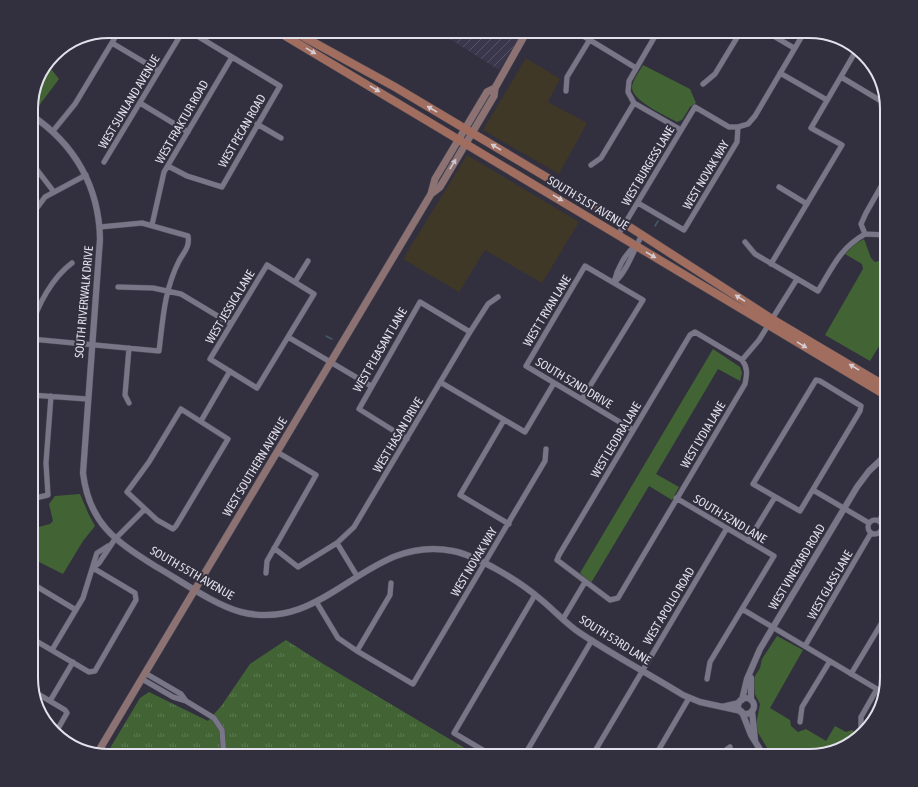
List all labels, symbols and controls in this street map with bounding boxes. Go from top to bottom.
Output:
one-way arrow [305,47,316,54]
street label: WEST SUNLAND AVENUE [95,53,163,151]
street label: WEST FRAKTUR ROAD [152,78,212,166]
one-way arrow [370,86,381,93]
street label: WEST PECAN ROAD [215,92,269,170]
one-way arrow [426,105,438,112]
street label: WEST BURGESS LANE [619,124,677,208]
street label: WEST NOVAK WAY [680,137,732,212]
one-way arrow [490,143,502,150]
one-way arrow [450,158,457,170]
street label: SOUTH 51ST AVENUE [545,173,631,233]
one-way arrow [552,195,564,202]
street label: SOUTH RIVERWALK DRIVE [72,245,96,359]
one-way arrow [645,251,657,258]
street label: WEST JESSICA LANE [202,268,258,346]
street label: WEST T RYAN LANE [520,273,574,349]
one-way arrow [734,294,745,301]
street label: WEST PLEASANT LANE [350,305,410,395]
one-way arrow [796,342,808,349]
street label: SOUTH 52ND DRIVE [533,355,615,411]
one-way arrow [848,364,860,371]
street label: WEST HASAN DRIVE [370,395,426,475]
street label: WEST LYDIA LANE [678,399,728,471]
street label: WEST LEODRA LANE [588,400,644,480]
street label: WEST SOUTHERN AVENUE [220,415,290,519]
street label: SOUTH 52ND LANE [691,492,769,546]
street label: WEST VINEYARD ROAD [766,521,828,612]
street label: WEST NOVAK WAY [448,524,500,599]
street label: SOUTH 55TH AVENUE [148,543,236,603]
street label: WEST GLASS LANE [805,548,855,622]
street label: WEST APOLLO ROAD [640,565,698,647]
street label: SOUTH 53RD LANE [577,613,653,667]

